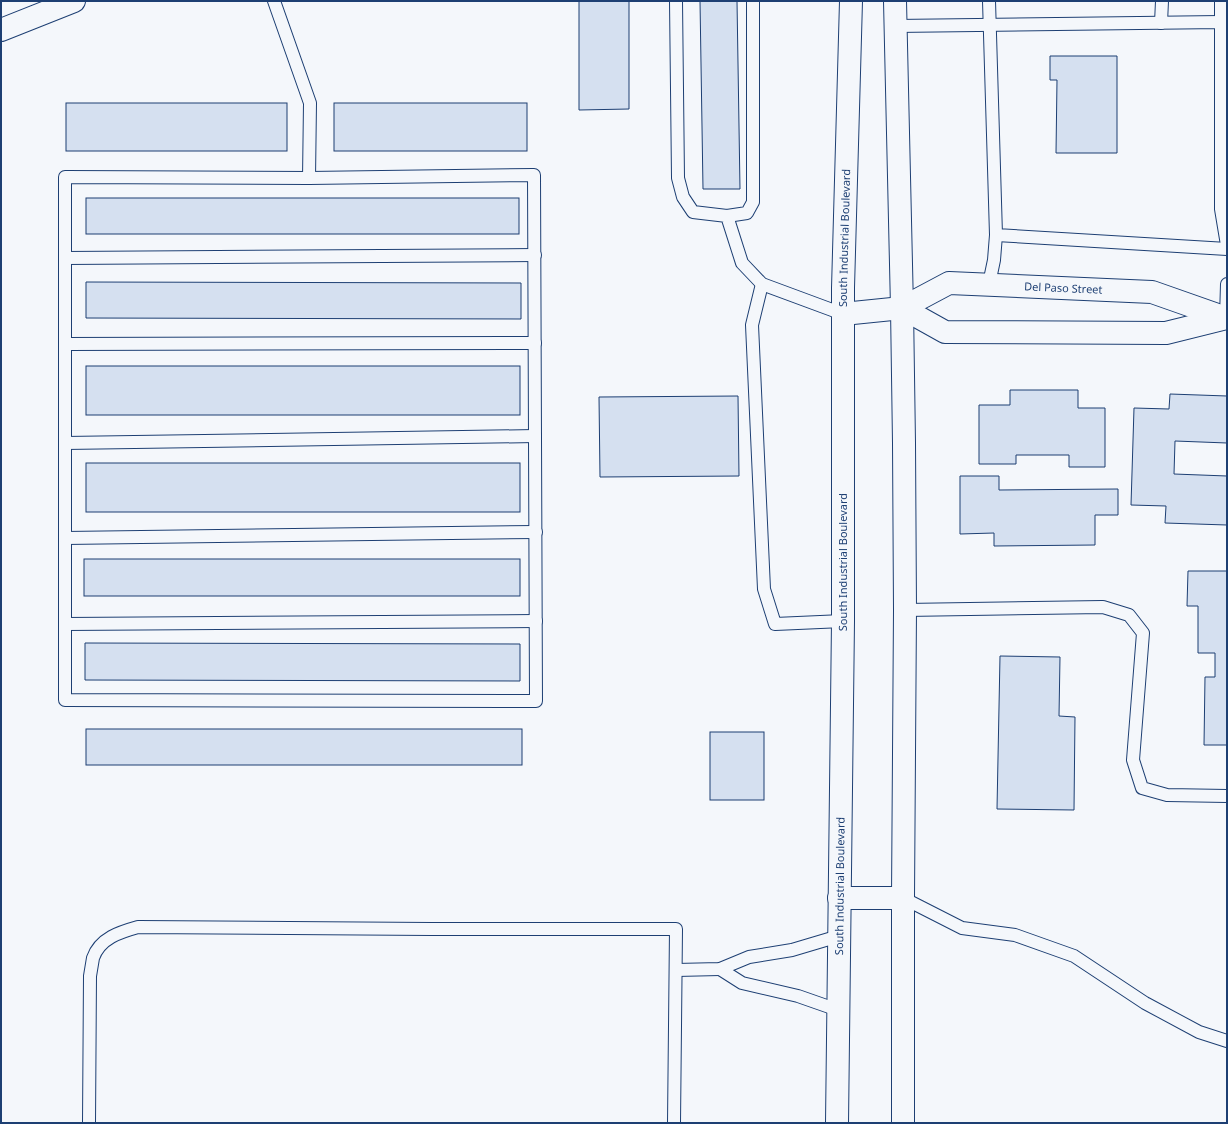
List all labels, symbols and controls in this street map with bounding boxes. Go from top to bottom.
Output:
street label: South Industrial Boulevard [835,169,853,307]
street label: Del Paso Street [1024,278,1103,297]
street label: South Industrial Boulevard [835,493,850,631]
street label: South Industrial Boulevard [831,817,848,955]

